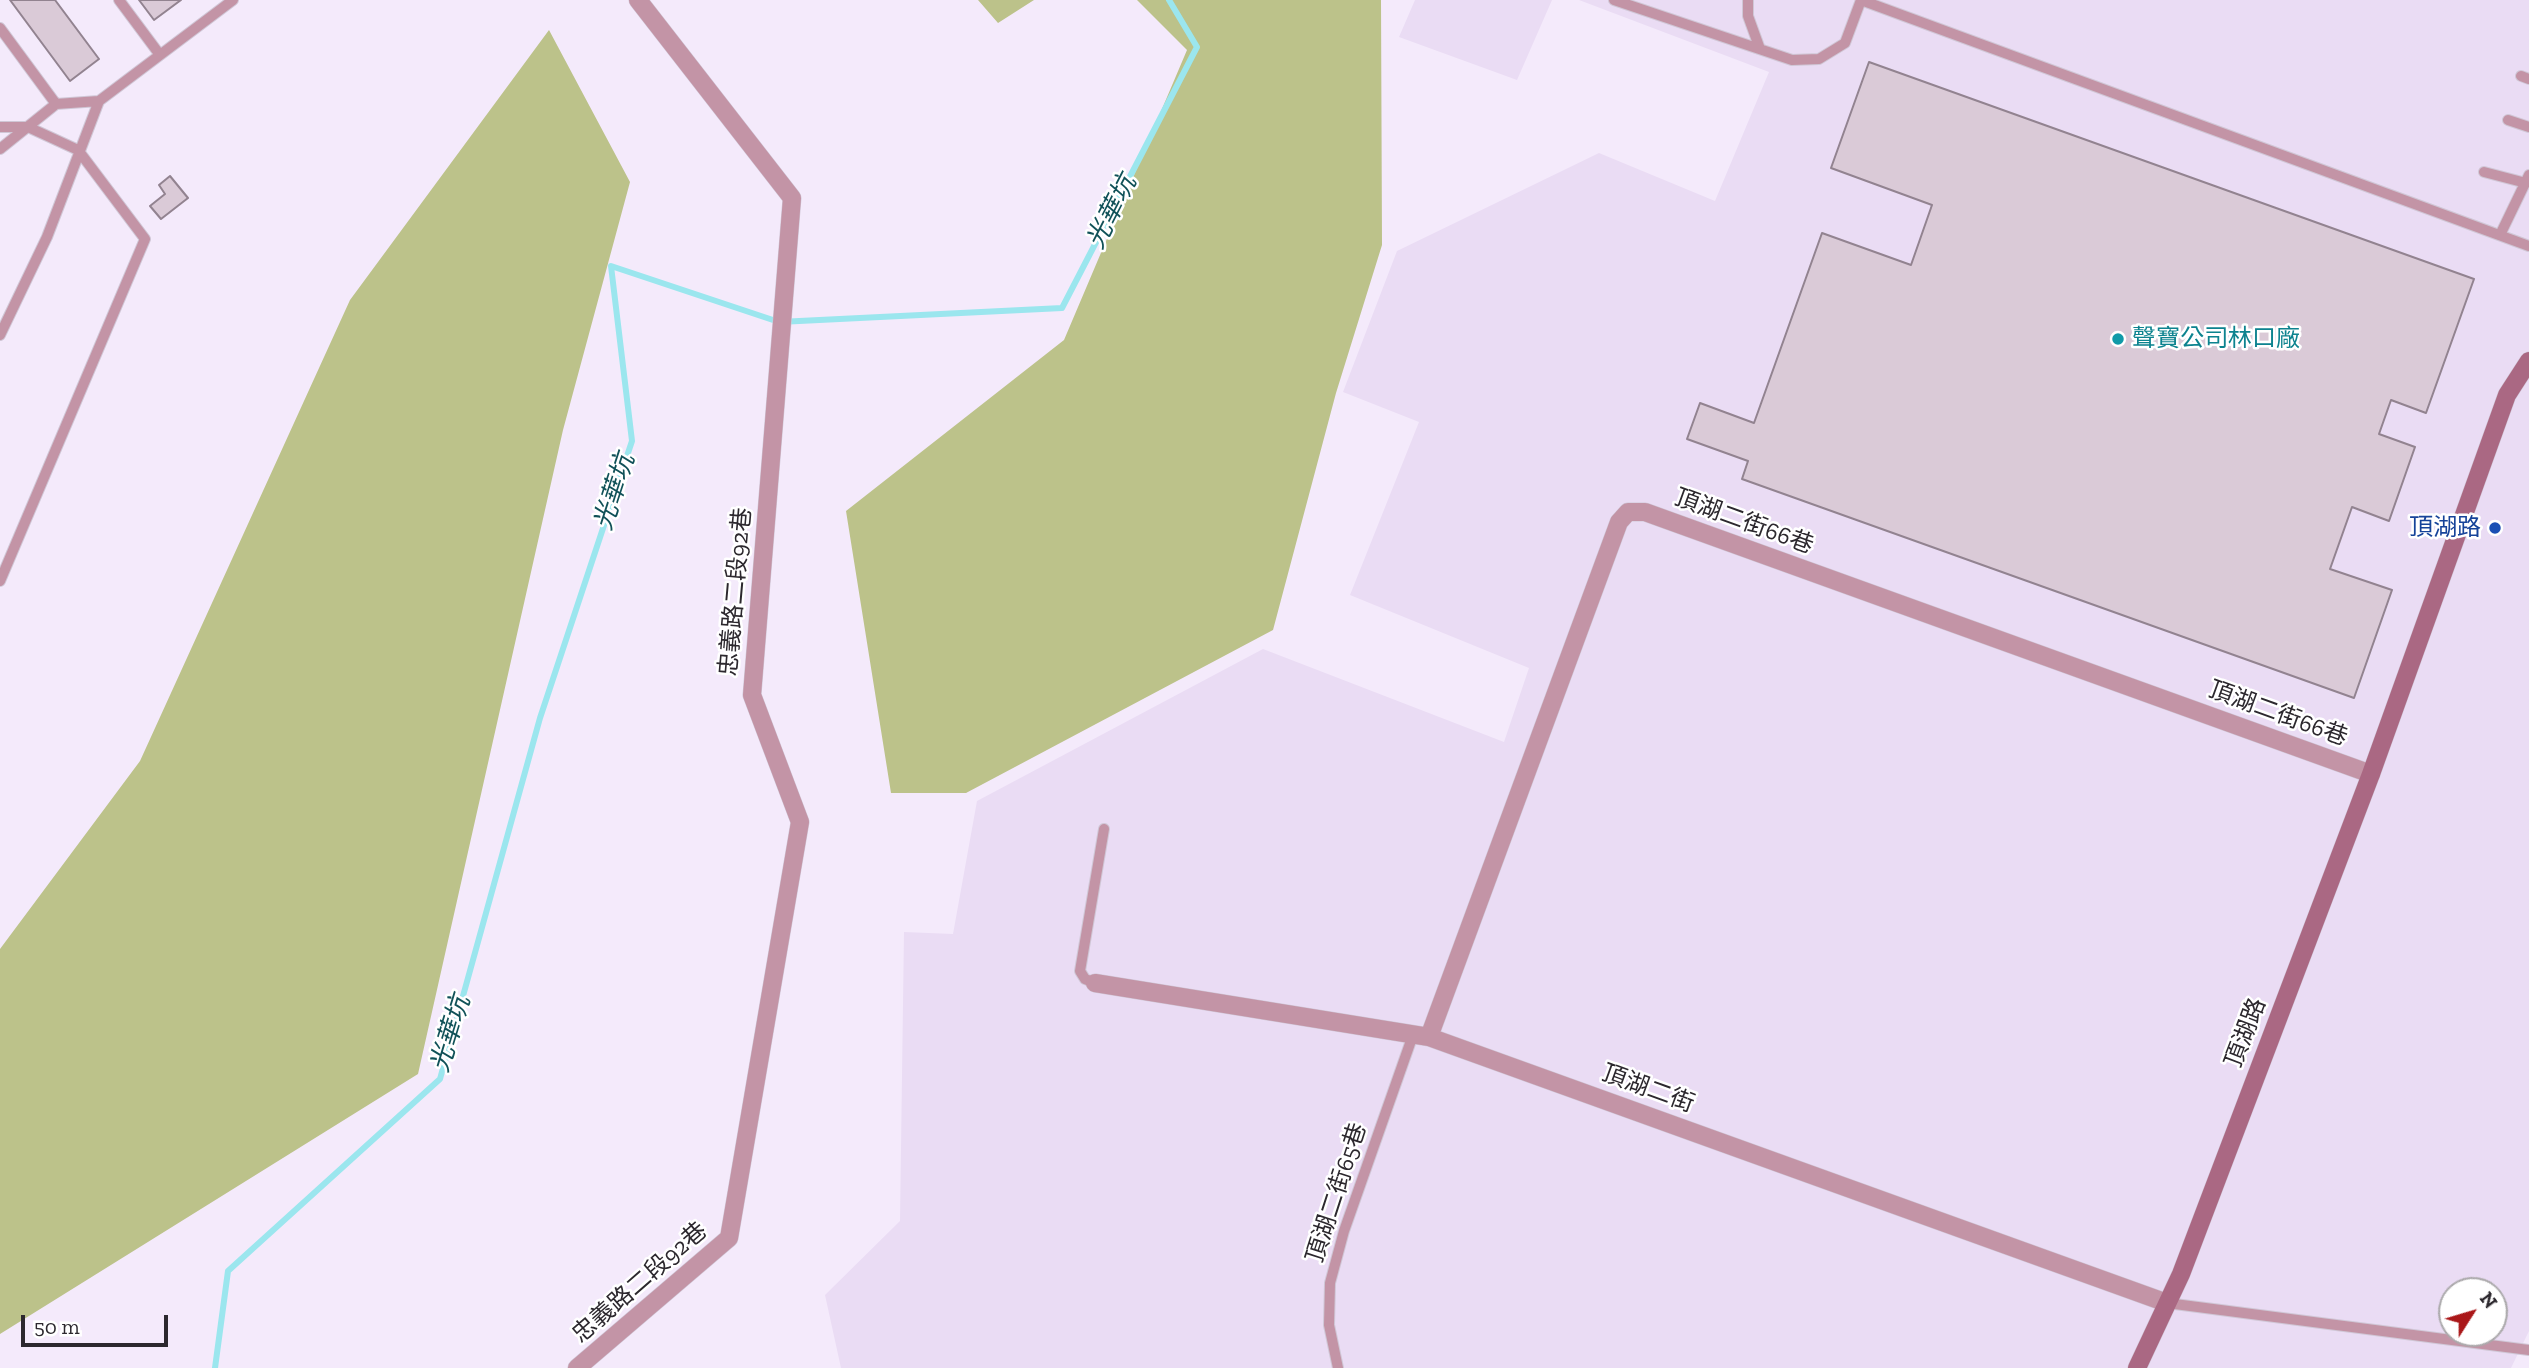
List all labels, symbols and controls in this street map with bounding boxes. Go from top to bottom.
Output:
water label: 光華坑 [1080,170,1144,254]
place label: 聲寶公司林口廠 [2132,325,2300,353]
marker: 聲寶公司林口廠 [2110,331,2126,347]
water label: 光華坑 [588,450,642,534]
street label: 頂湖二街66巷 [1671,484,1817,560]
street label: 忠義路二段92巷 [714,507,758,677]
place label: 頂湖路 [2409,514,2481,542]
marker: 頂湖路 [2487,520,2503,536]
street label: 頂湖二街66巷 [2205,676,2351,752]
water label: 光華坑 [425,992,477,1076]
street label: 頂湖路 [2220,994,2272,1072]
street label: 頂湖二街 [1598,1059,1698,1119]
street label: 頂湖二街65巷 [1301,1120,1373,1266]
street label: 忠義路二段92巷 [567,1217,713,1349]
north arrow [2438,1277,2508,1347]
text: N [2475,1288,2502,1313]
scale bar [24,1302,172,1346]
text: 50 m [34,1314,80,1339]

